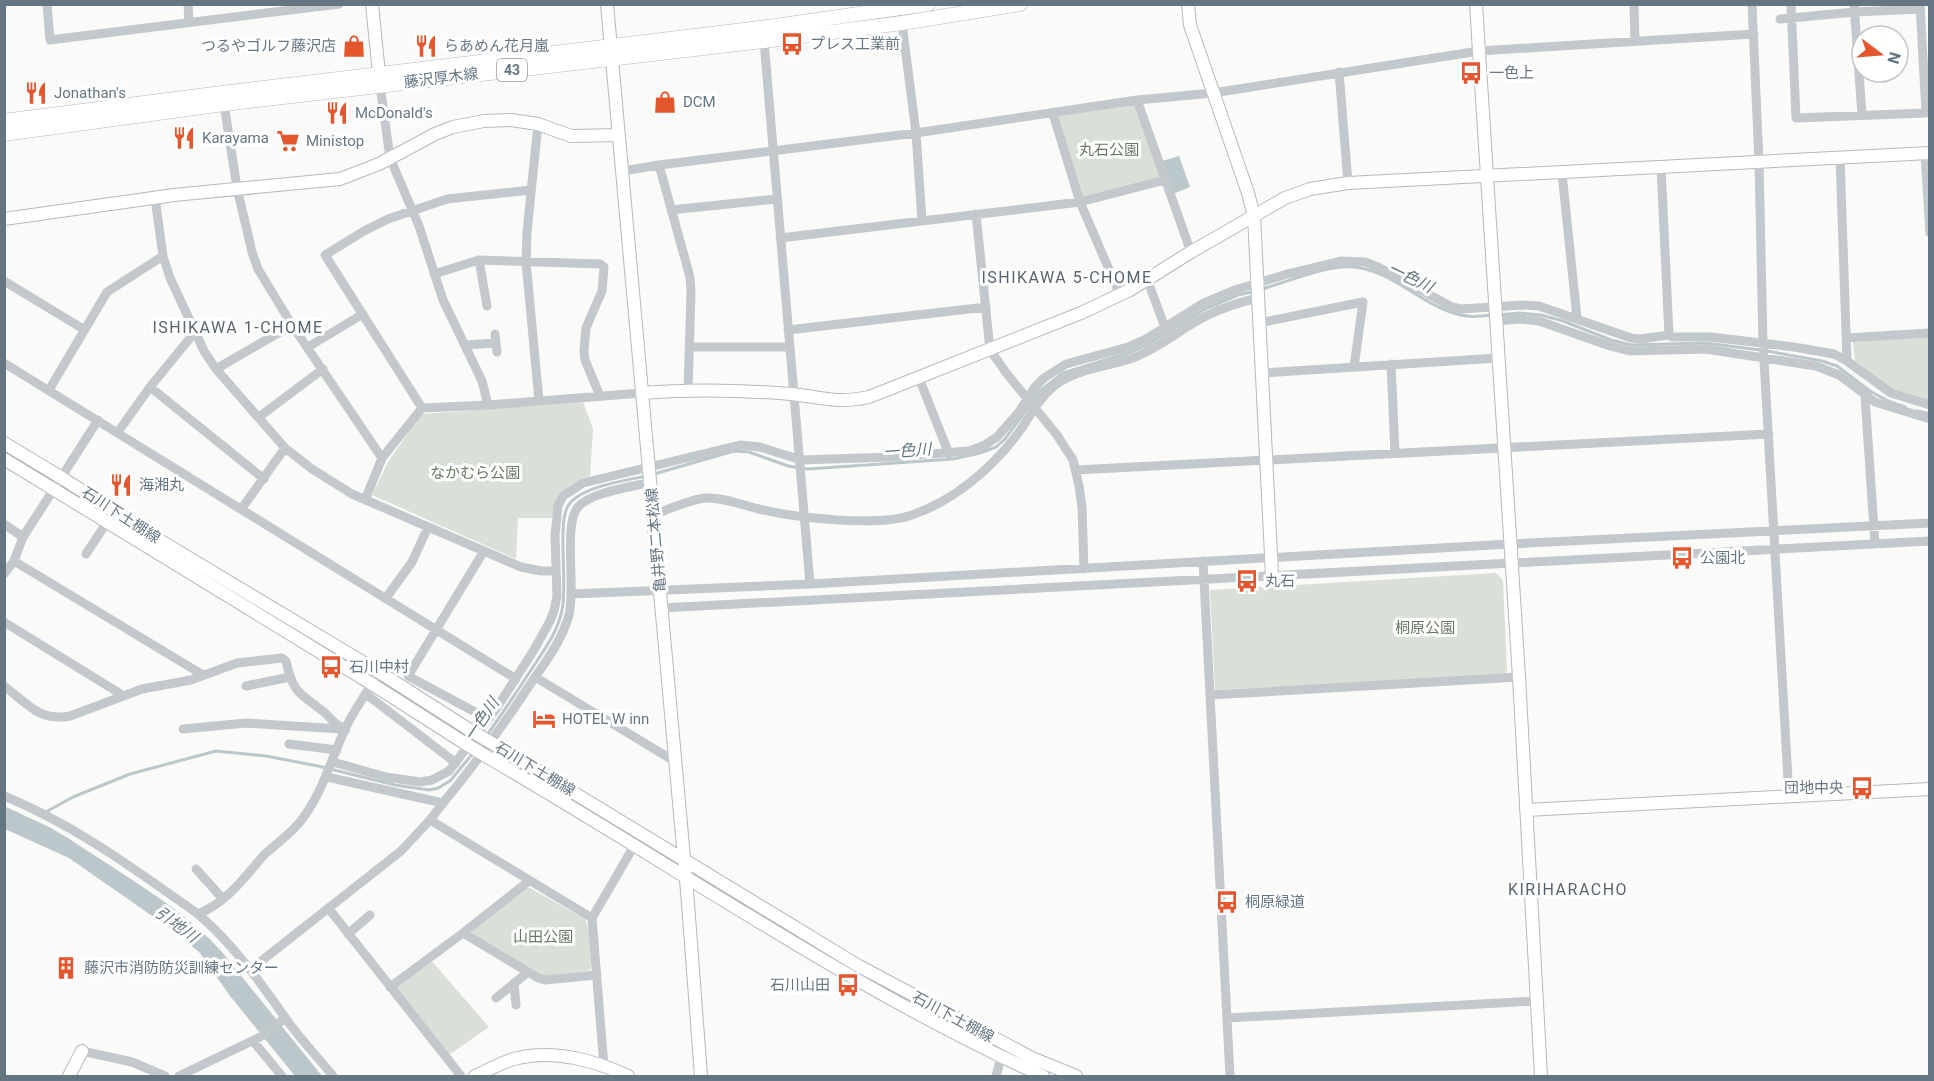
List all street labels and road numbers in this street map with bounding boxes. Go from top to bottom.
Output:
road number: 43 [497,59,527,81]
street label: 藤沢厚木線 [403,64,479,92]
street label: 石川下土棚線 [78,483,164,547]
street label: 亀井野二本松線 [642,487,670,593]
street label: 石川下土棚線 [492,738,578,800]
street label: 石川下土棚線 [909,988,997,1046]

